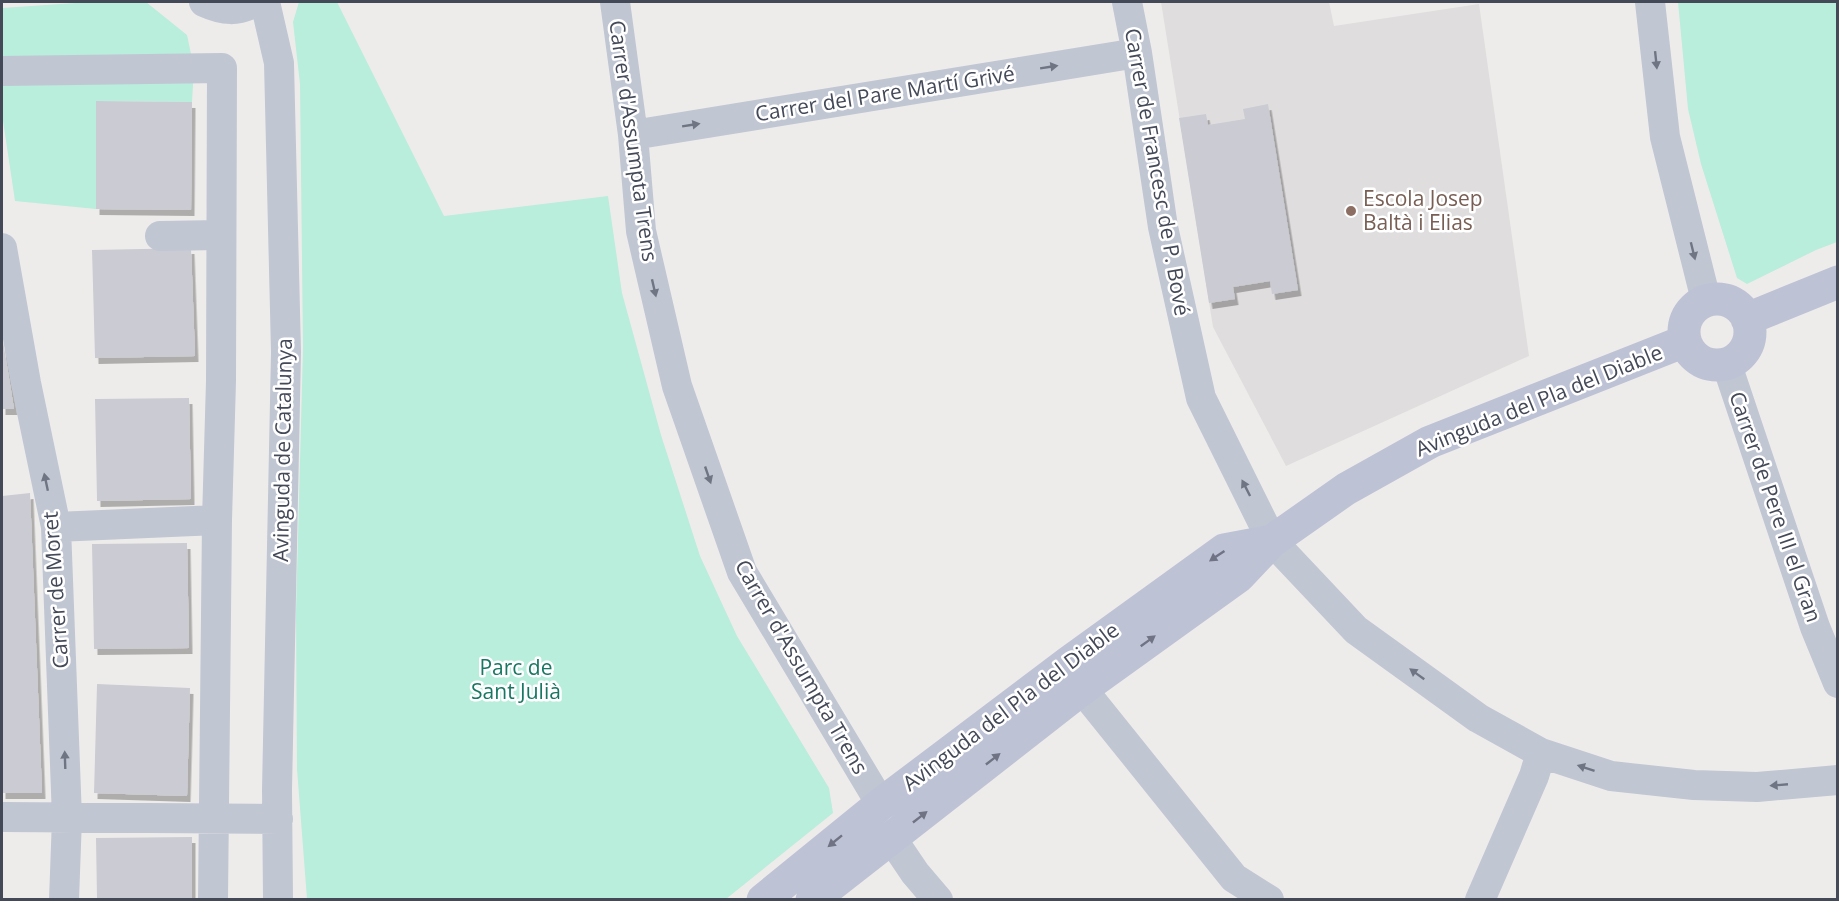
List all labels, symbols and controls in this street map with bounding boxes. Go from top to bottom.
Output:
street label: Carrer d'Assumpta Trens [603,18,665,263]
street label: Carrer de Francesc de P. Bové [1119,26,1197,318]
one-way arrow [1651,50,1661,69]
street label: Carrer del Pare Martí Grivé [753,59,1017,127]
one-way arrow [1040,63,1059,72]
one-way arrow [681,121,700,130]
place label: Escola Josep Baltà i Elias [1363,184,1483,236]
marker: Escola Josep Baltà i Elias [1344,204,1358,218]
one-way arrow [1689,241,1699,260]
one-way arrow [650,279,660,297]
street label: Avinguda de Catalunya [266,338,298,562]
street label: Avinguda del Pla del Diable [1411,338,1666,463]
street label: Carrer de Pere III el Gran [1723,388,1829,626]
one-way arrow [704,466,714,484]
one-way arrow [41,473,51,491]
one-way arrow [1242,480,1251,497]
street label: Carrer de Moret [36,511,74,670]
one-way arrow [1209,550,1225,562]
street label: Carrer d'Assumpta Trens [729,554,875,779]
street label: Avinguda del Pla del Diable [896,616,1124,797]
one-way arrow [1140,636,1156,647]
park label: Parc de Sant Julià [471,653,561,705]
one-way arrow [1409,668,1425,680]
one-way arrow [60,750,69,769]
one-way arrow [985,753,1001,766]
one-way arrow [1577,763,1595,772]
one-way arrow [1770,780,1789,790]
one-way arrow [912,812,927,824]
one-way arrow [827,834,843,847]

